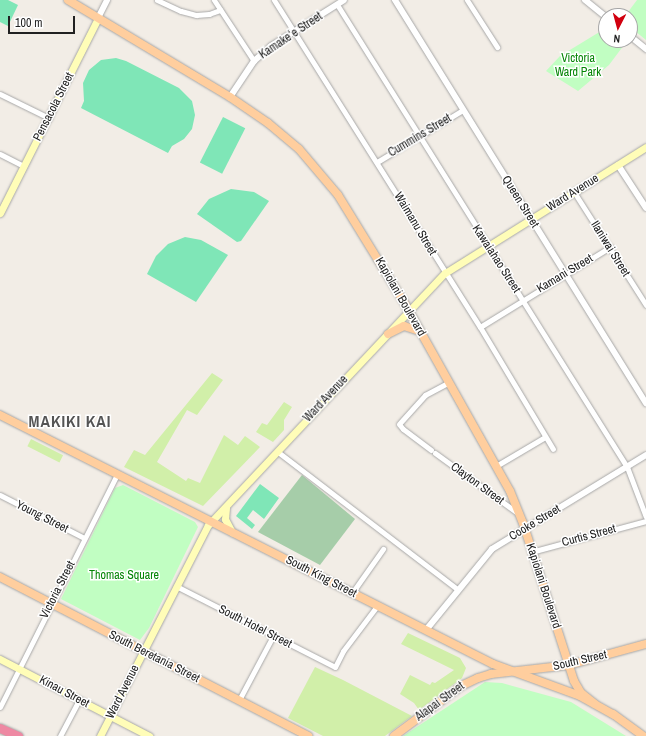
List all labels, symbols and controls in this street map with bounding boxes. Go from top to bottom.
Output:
scale bar [10,8,77,34]
north arrow [598,8,638,48]
street label: Kamakeʻe Street [257,10,325,62]
text: 100 m [15,15,42,31]
text: N [613,32,621,46]
park label: Victoria Ward Park [555,52,601,80]
street label: Pensacola Street [31,70,77,144]
street label: Cummins Street [386,112,454,160]
street label: Ward Avenue [544,171,602,215]
street label: Queen Street [498,173,542,231]
street label: Waimanu Street [391,190,439,258]
street label: Ilaniwai Street [587,219,633,279]
street label: Kawaiahao Street [469,222,523,296]
street label: Kamani Street [534,252,596,296]
street label: Kapiolani Boulevard [372,255,428,339]
street label: Ward Avenue [301,372,351,426]
district label: MAKIKI KAI [29,411,111,431]
street label: Clayton Street [448,460,506,508]
street label: Young Street [13,498,71,536]
street label: Cooke Street [507,502,563,544]
street label: Curtis Street [560,522,618,550]
street label: Kapiolani Boulevard [522,542,564,630]
street label: South King Street [283,553,359,601]
street label: Victoria Street [37,559,79,621]
park label: Thomas Square [89,569,159,583]
street label: South Hotel Street [216,602,294,652]
street label: South Beretania Street [106,628,202,686]
street label: South Street [552,648,608,674]
street label: Ward Avenue [103,662,143,722]
street label: Kinau Street [36,673,92,711]
street label: Alapai Street [413,679,467,725]

